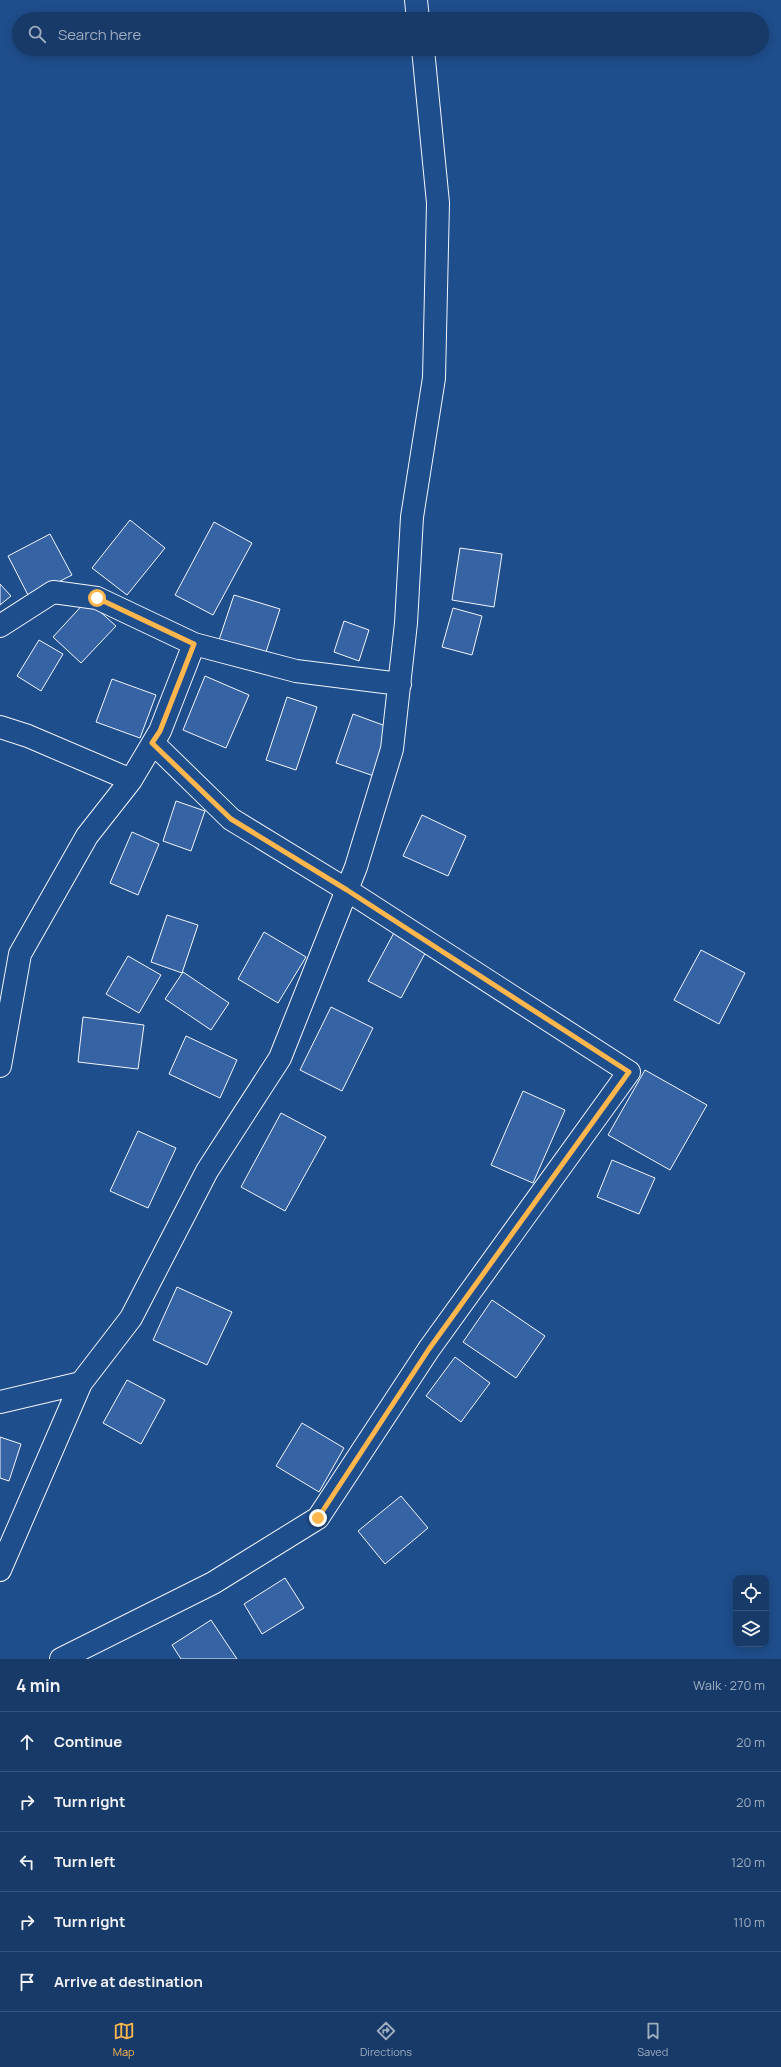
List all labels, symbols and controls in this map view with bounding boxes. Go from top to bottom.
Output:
search box [12,12,769,56]
icon: search [26,23,48,45]
text: Search here [58,24,141,45]
route start [88,589,106,607]
route end [309,1509,327,1527]
map controls [733,1575,769,1647]
button: locate [733,1575,769,1611]
button: layers [733,1611,769,1647]
text: 4 min [16,1674,60,1697]
text: Walk · 270 m [693,1676,765,1694]
icon: ahead [16,1731,38,1753]
text: Continue [54,1731,122,1752]
text: 20 m [736,1733,765,1751]
icon: right [16,1791,38,1813]
text: Turn right [54,1791,125,1812]
text: 20 m [736,1793,765,1811]
icon: left [16,1851,38,1873]
text: Turn left [54,1851,116,1872]
text: 120 m [731,1853,765,1871]
icon: right [16,1911,38,1933]
text: Turn right [54,1911,125,1932]
text: 110 m [733,1913,765,1931]
icon: arrive [16,1971,38,1993]
text: Arrive at destination [54,1971,203,1992]
tab: Map [113,2020,135,2059]
tab: Directions [360,2020,412,2059]
tab: Saved [637,2020,668,2059]

